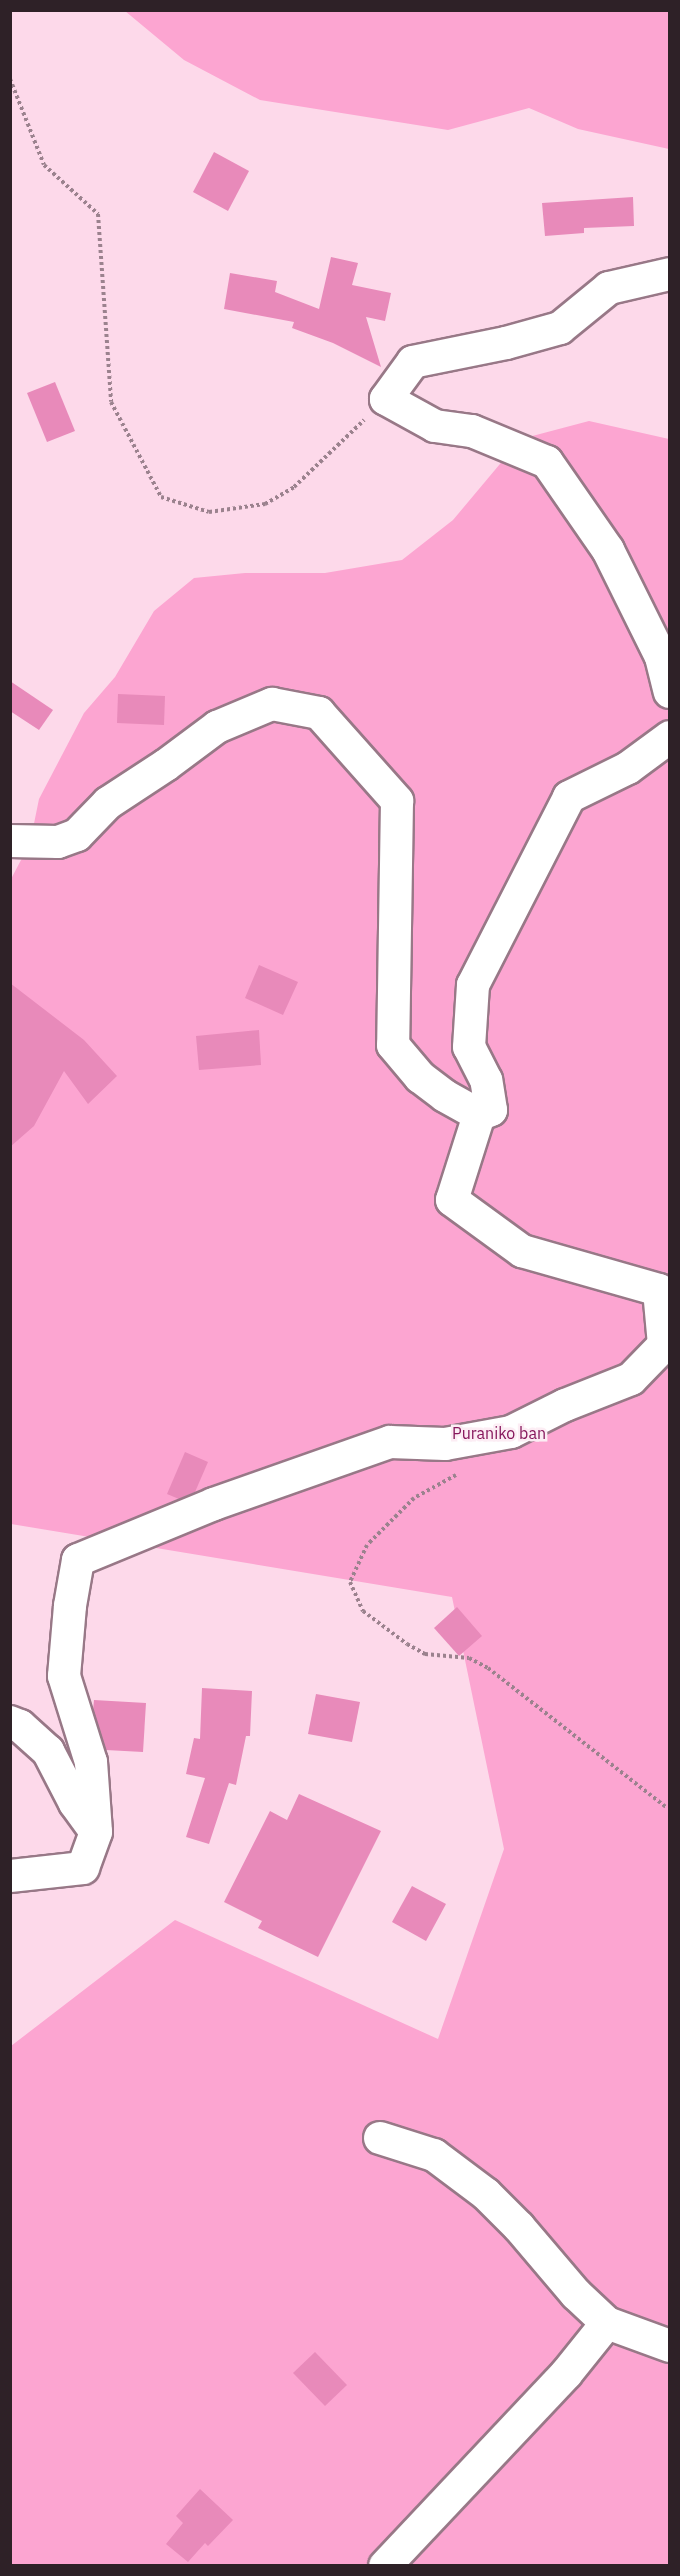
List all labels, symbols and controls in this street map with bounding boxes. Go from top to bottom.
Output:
park label: Puraniko ban [452,1423,546,1443]

